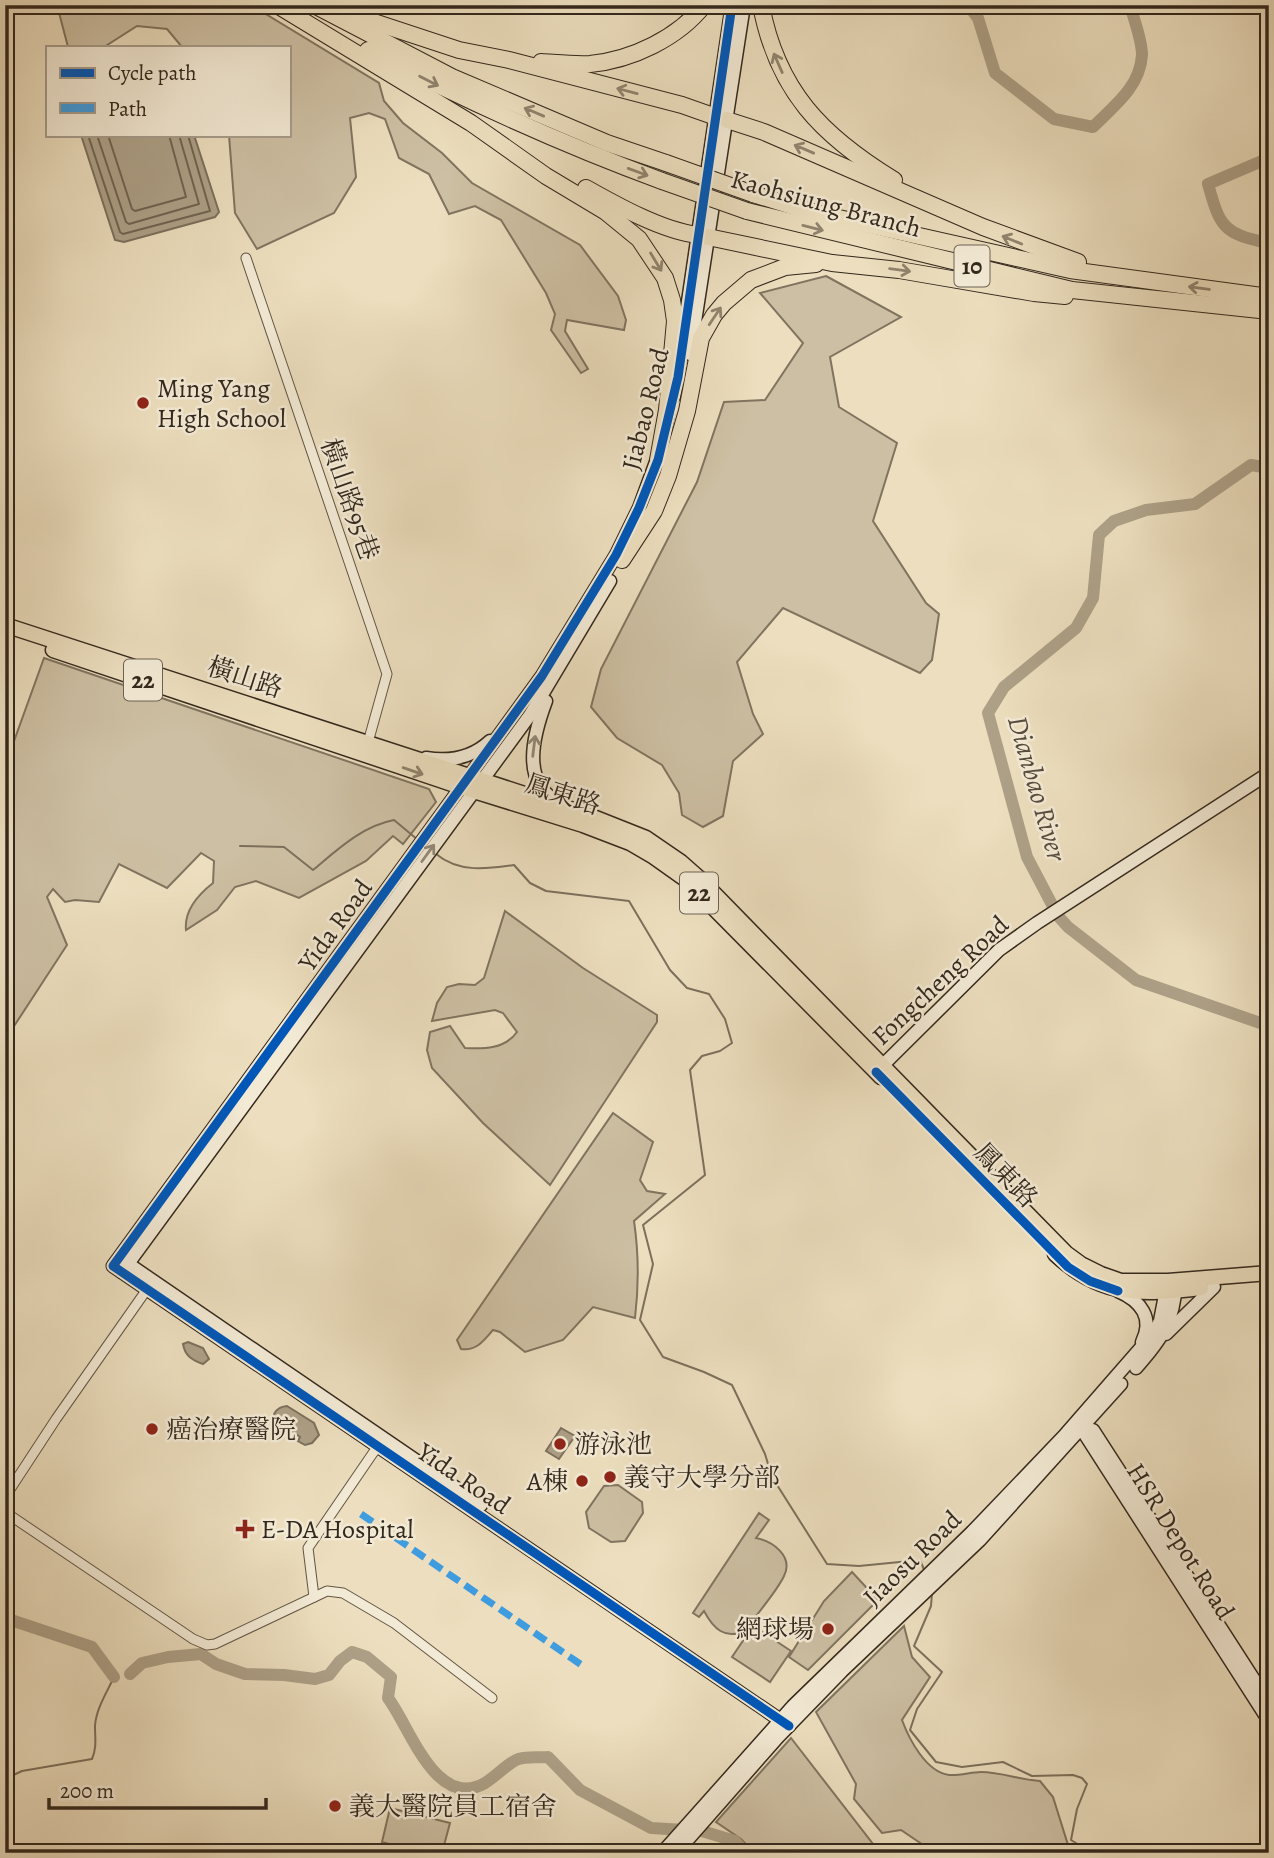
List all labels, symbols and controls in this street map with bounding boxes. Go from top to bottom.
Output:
legend [46,46,290,136]
one-way arrow [771,53,784,74]
text: Cycle path [108,59,197,87]
one-way arrow [419,75,439,89]
one-way arrow [616,84,639,97]
text: Path [108,95,147,123]
one-way arrow [524,105,545,118]
one-way arrow [793,142,815,155]
street label: Kaohsiung Branch [727,161,925,246]
one-way arrow [626,167,648,179]
one-way arrow [802,222,824,235]
one-way arrow [1002,232,1024,245]
road number: 10 [954,246,990,286]
one-way arrow [649,252,663,272]
one-way arrow [888,264,911,277]
one-way arrow [1188,281,1211,294]
one-way arrow [708,307,722,326]
street label: Jiabao Road [613,344,678,474]
place label: Ming Yang High School [157,371,286,436]
marker: Ming Yang High School [135,395,151,411]
street label: 橫山路95巷 [312,433,387,565]
street label: 橫山路 [202,649,287,706]
road number: 22 [124,660,162,700]
water label: Dianbao River [998,711,1076,867]
one-way arrow [527,735,540,757]
one-way arrow [402,766,424,778]
street label: 鳳東路 [520,766,605,823]
one-way arrow [421,844,436,863]
street label: Yida Road [290,872,381,979]
road number: 22 [680,872,718,914]
street label: Fongcheng Road [864,908,1016,1053]
street label: 鳳東路 [966,1135,1045,1216]
place label: 癌治療醫院 [166,1412,296,1447]
marker: 癌治療醫院 [144,1421,160,1437]
place label: 游泳池 [574,1427,652,1462]
street label: Yida Road [409,1434,517,1522]
marker: 游泳池 [552,1436,568,1452]
street label: HSR Depot Road [1118,1456,1243,1626]
place label: 義守大學分部 [624,1460,780,1495]
place label: A棟 [526,1464,568,1499]
marker: 義守大學分部 [602,1469,618,1485]
marker: A棟 [574,1473,590,1489]
street label: Jiaosu Road [856,1503,969,1614]
place label: E-DA Hospital [261,1512,414,1547]
marker: E-DA Hospital [235,1519,255,1539]
place label: 網球場 [736,1612,814,1647]
marker: 網球場 [820,1621,836,1637]
scale bar [49,1767,266,1811]
text: 200 m [60,1777,114,1805]
place label: 義大醫院員工宿舍 [349,1789,557,1824]
marker: 義大醫院員工宿舍 [327,1798,343,1814]

